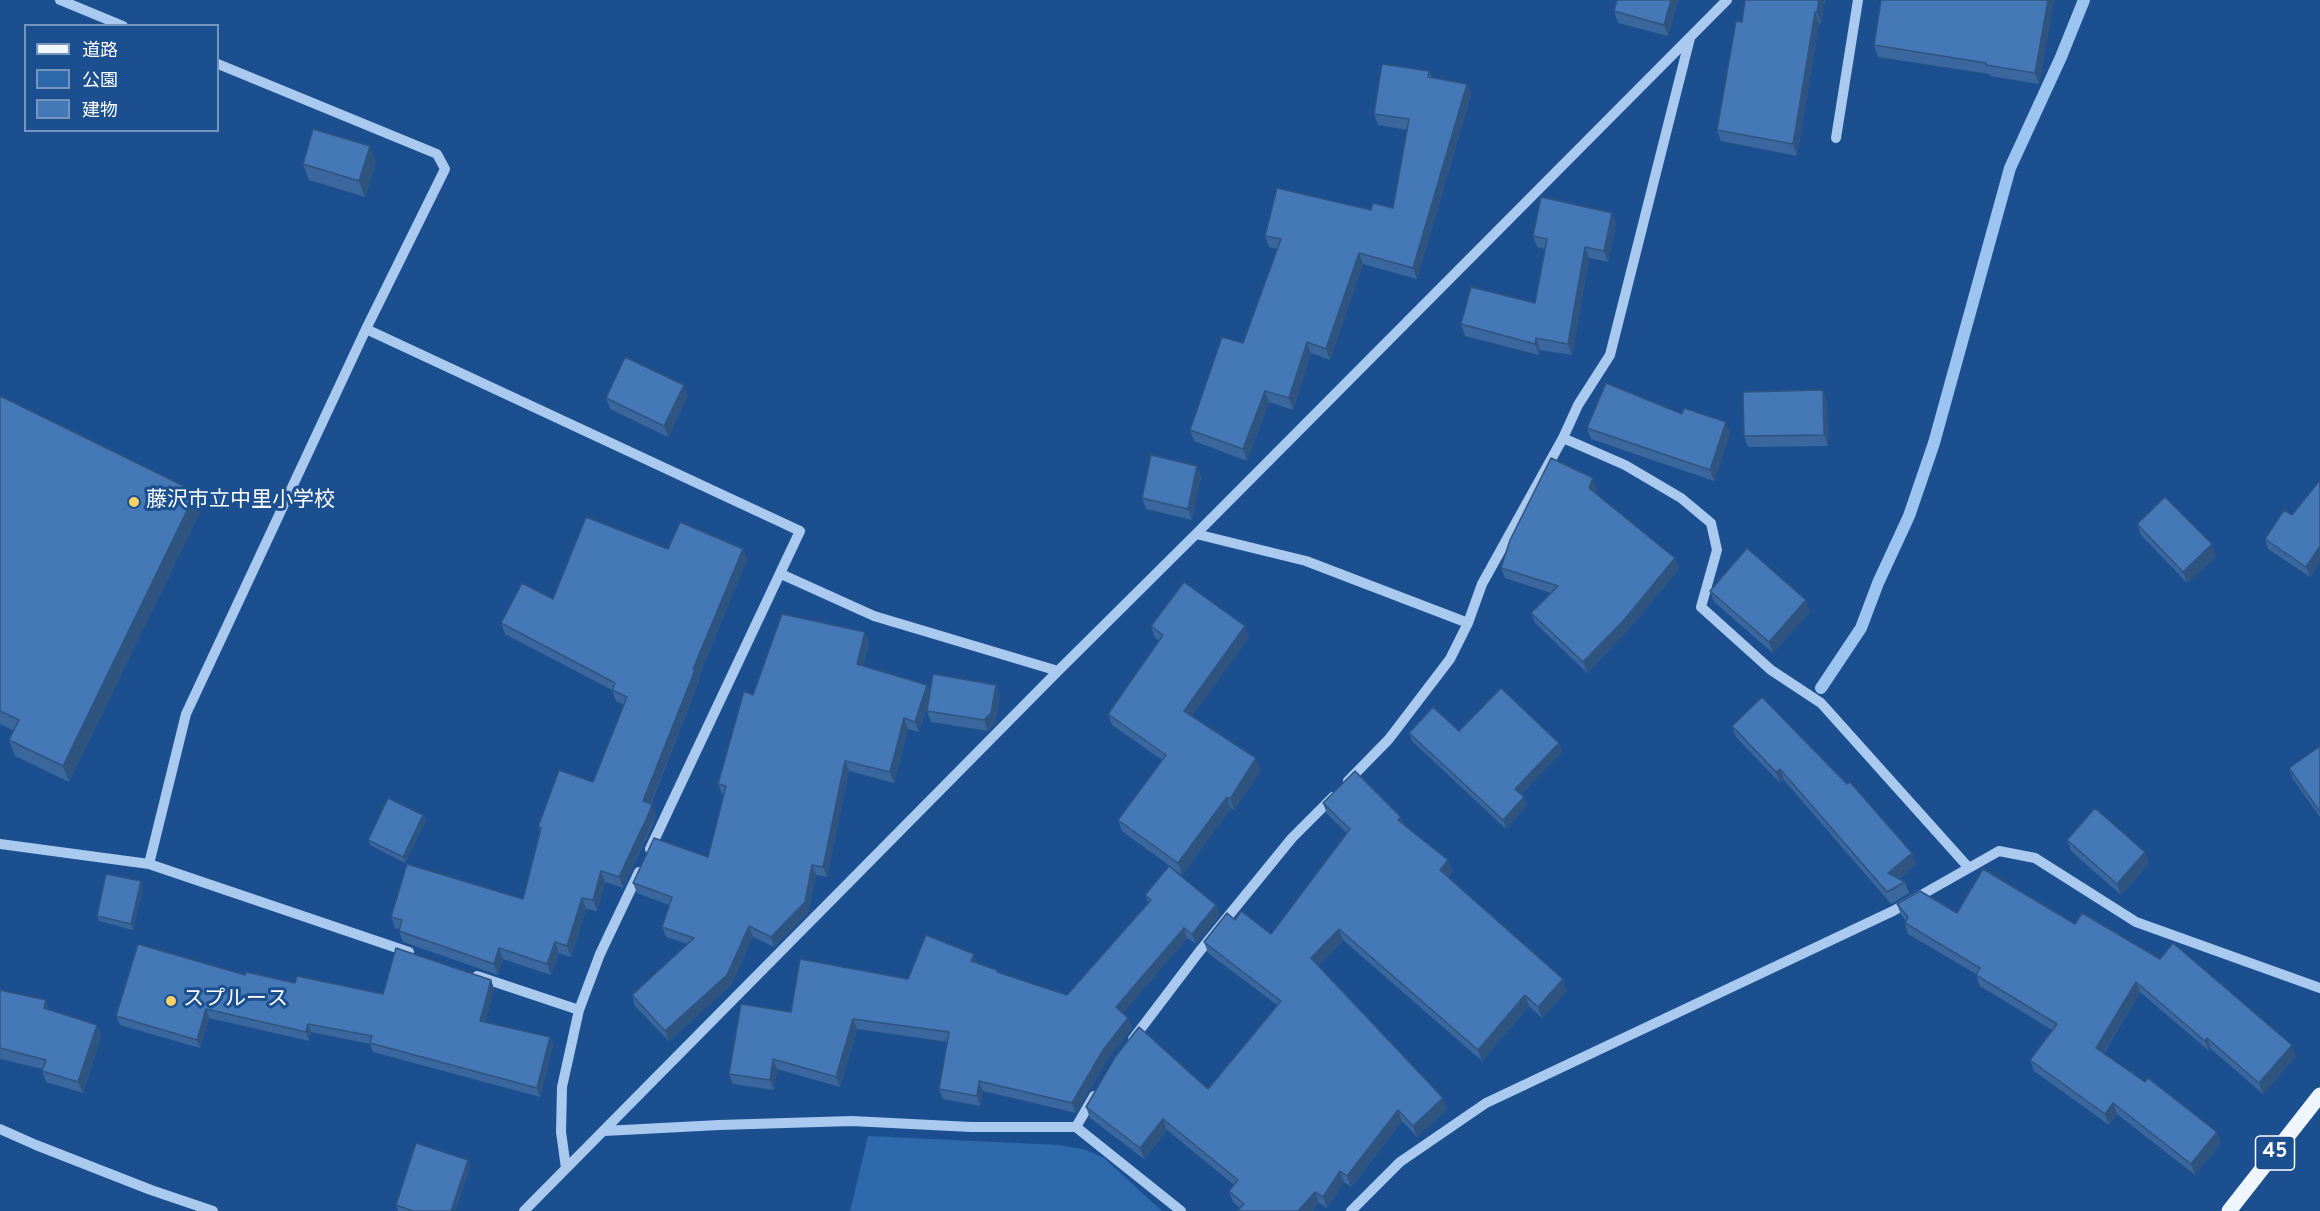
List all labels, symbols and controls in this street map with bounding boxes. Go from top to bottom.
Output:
legend [24,24,219,132]
text: 道路 [82,40,118,63]
text: 公園 [82,70,118,93]
text: 建物 [82,100,118,123]
place label: 藤沢市立中里小学校 [146,489,335,515]
marker: 藤沢市立中里小学校 [127,495,141,509]
place label: スプルース [183,988,288,1014]
marker: スプルース [164,994,178,1008]
road number: 45 [2256,1136,2294,1170]

